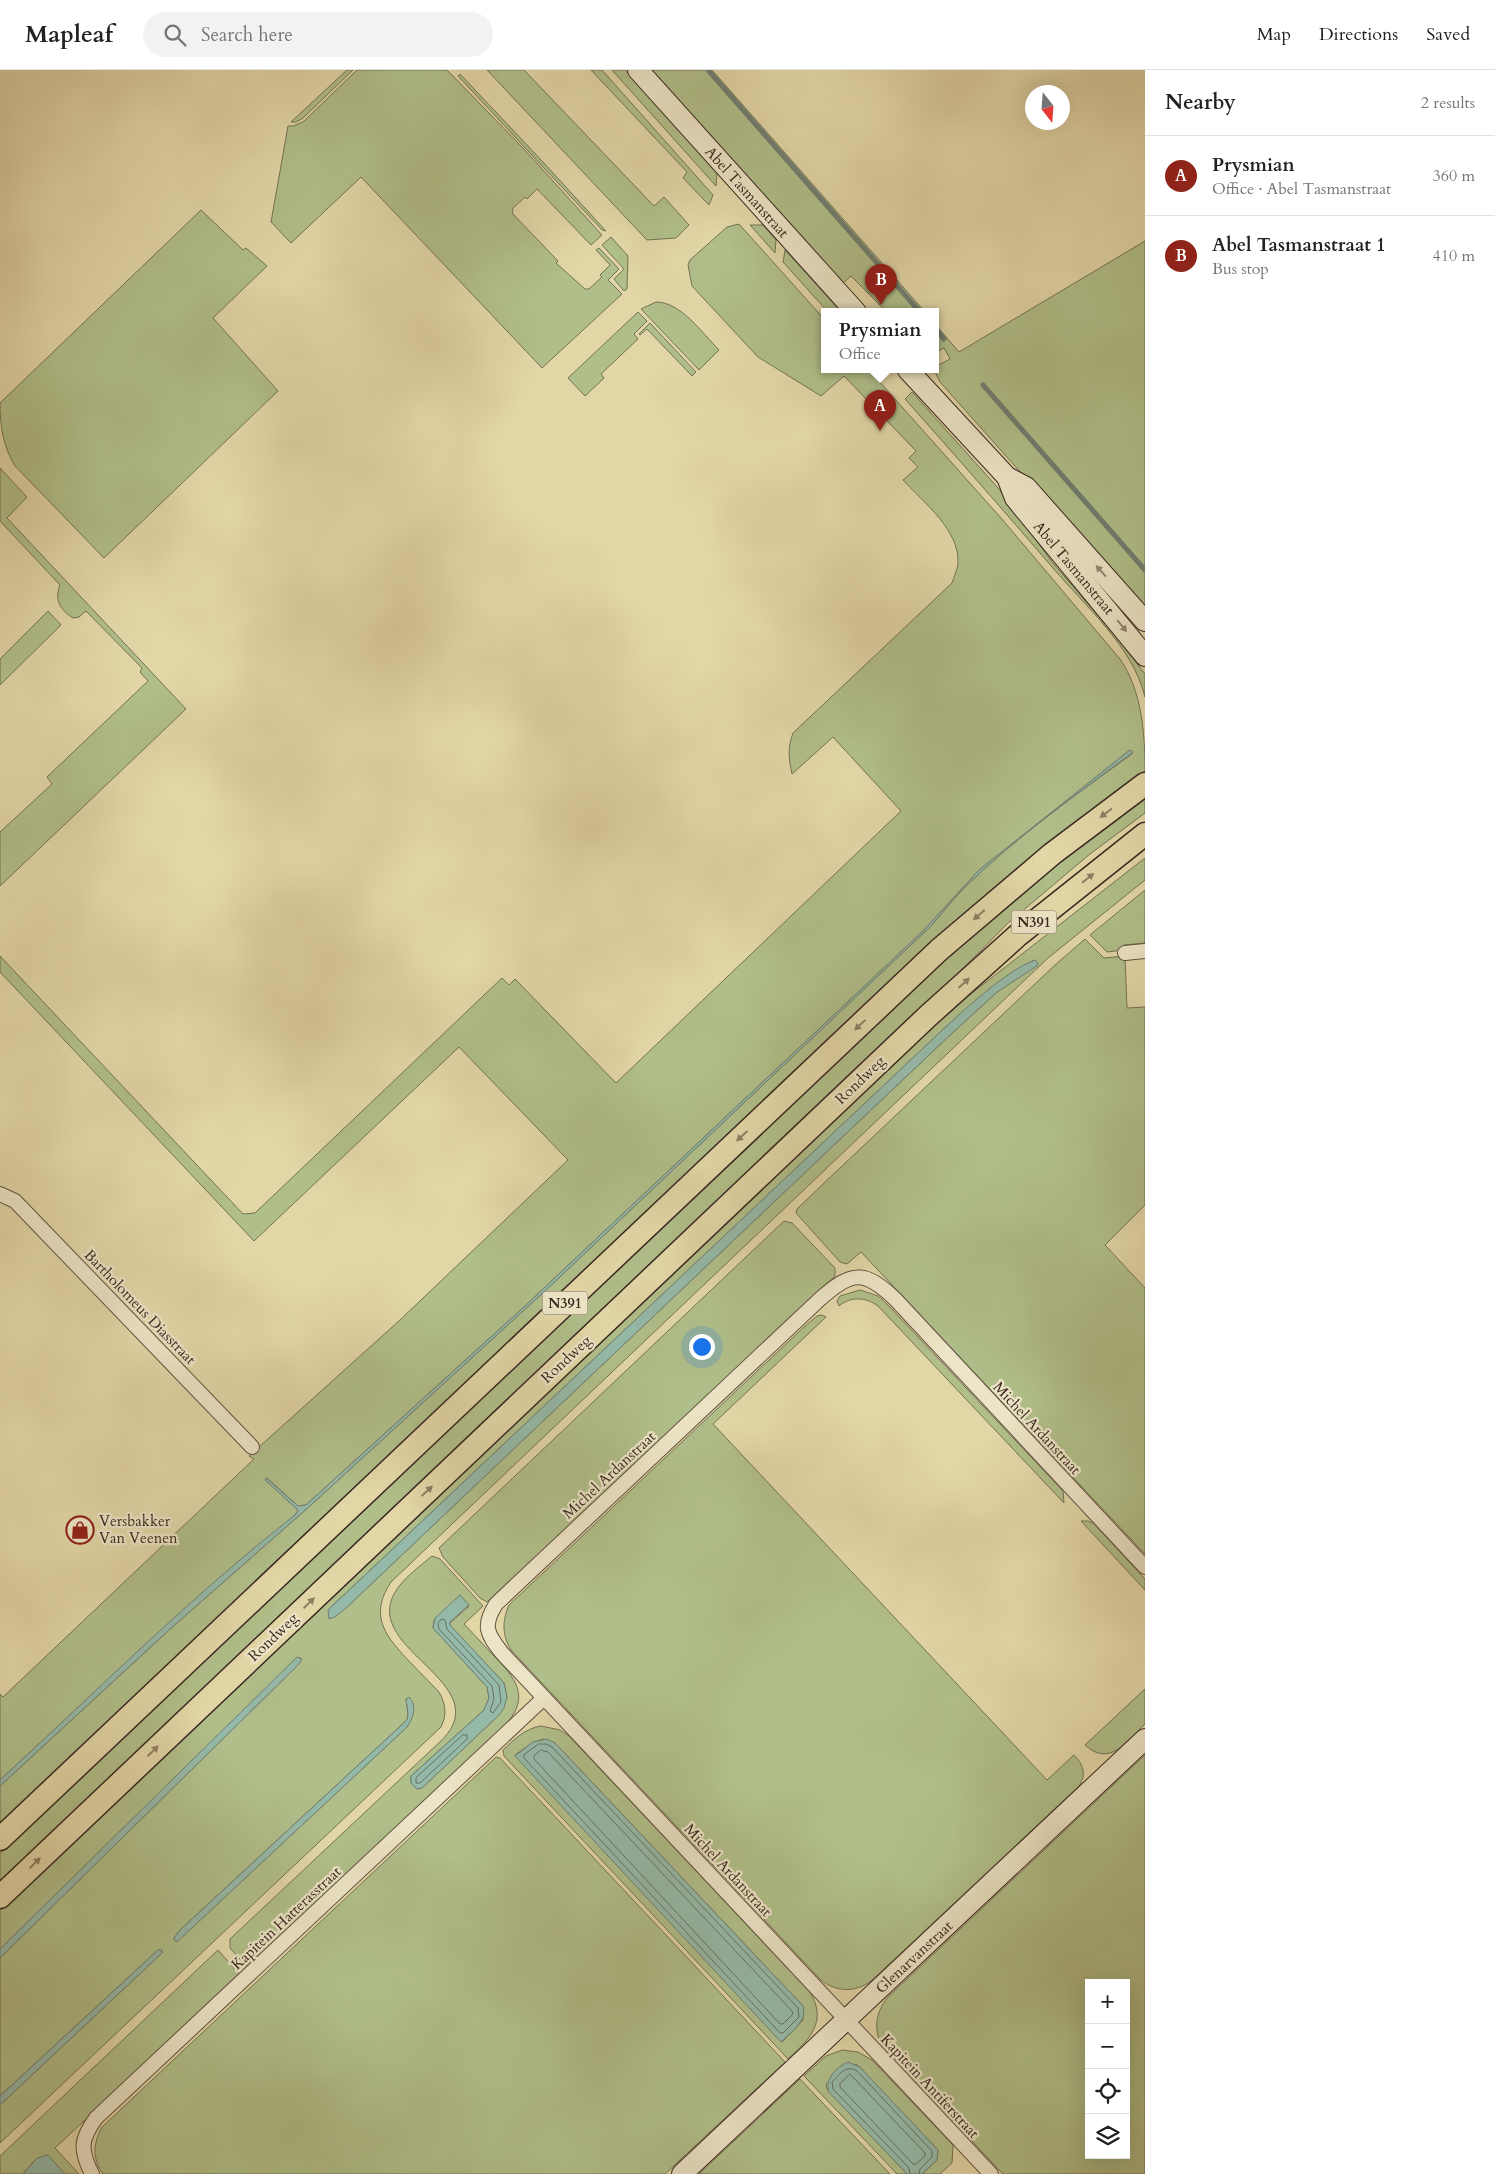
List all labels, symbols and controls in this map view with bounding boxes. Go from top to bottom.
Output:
search box [143,12,493,57]
text: Mapleaf [25,18,113,51]
icon: search [161,21,189,49]
text: Search here [201,22,293,48]
text: Map [1257,22,1291,47]
text: Directions [1319,22,1398,47]
text: Saved [1426,22,1470,47]
north arrow [1025,85,1070,130]
text: Nearby [1165,88,1236,117]
text: 2 results [1421,92,1475,114]
street label: Abel Tasmanstraat [701,142,794,242]
text: Prysmian [1212,152,1295,178]
text: A [1175,165,1187,187]
text: 360 m [1433,165,1475,187]
text: Office · Abel Tasmanstraat [1212,178,1391,200]
text: Abel Tasmanstraat 1 [1212,232,1386,258]
text: B [1175,245,1187,267]
text: 410 m [1433,245,1475,267]
text: Bus stop [1212,258,1269,280]
pin: B [865,264,897,305]
popup [821,308,939,373]
text: Prysmian [839,317,921,343]
text: Office [839,343,881,365]
pin: A [864,390,896,431]
street label: Abel Tasmanstraat [1029,517,1119,619]
one-way arrow [1095,566,1107,578]
one-way arrow [1116,619,1127,632]
one-way arrow [1099,808,1113,818]
one-way arrow [1081,873,1094,884]
one-way arrow [973,909,986,920]
road number: N391 [1012,910,1056,934]
one-way arrow [957,977,969,989]
one-way arrow [854,1019,866,1031]
street label: Rondweg [831,1051,890,1109]
one-way arrow [736,1130,748,1142]
street label: Bartholomeus Diasstraat [80,1245,200,1369]
road number: N391 [542,1292,588,1314]
street label: Rondweg [536,1330,596,1388]
your location [689,1334,715,1360]
street label: Michel Ardanstraat [989,1377,1085,1479]
street label: Michel Ardanstraat [558,1427,660,1523]
one-way arrow [420,1485,432,1497]
place label: Versbakker Van Veenen [99,1511,178,1548]
shop icon: Versbakker Van Veenen [65,1515,95,1545]
one-way arrow [302,1597,314,1609]
street label: Rondweg [244,1608,303,1666]
one-way arrow [147,1745,159,1757]
street label: Michel Ardanstraat [680,1819,776,1921]
one-way arrow [29,1857,41,1869]
street label: Kapitein Hatterasstraat [227,1862,345,1974]
street label: Glenarvanstraat [871,1916,957,1998]
map controls [1085,1979,1130,2159]
button: + [1085,1979,1130,2024]
button: − [1085,2024,1130,2069]
street label: Kapitein Antiferstraat [876,2029,984,2143]
button: locate [1085,2069,1130,2114]
button: layers [1085,2114,1130,2159]

